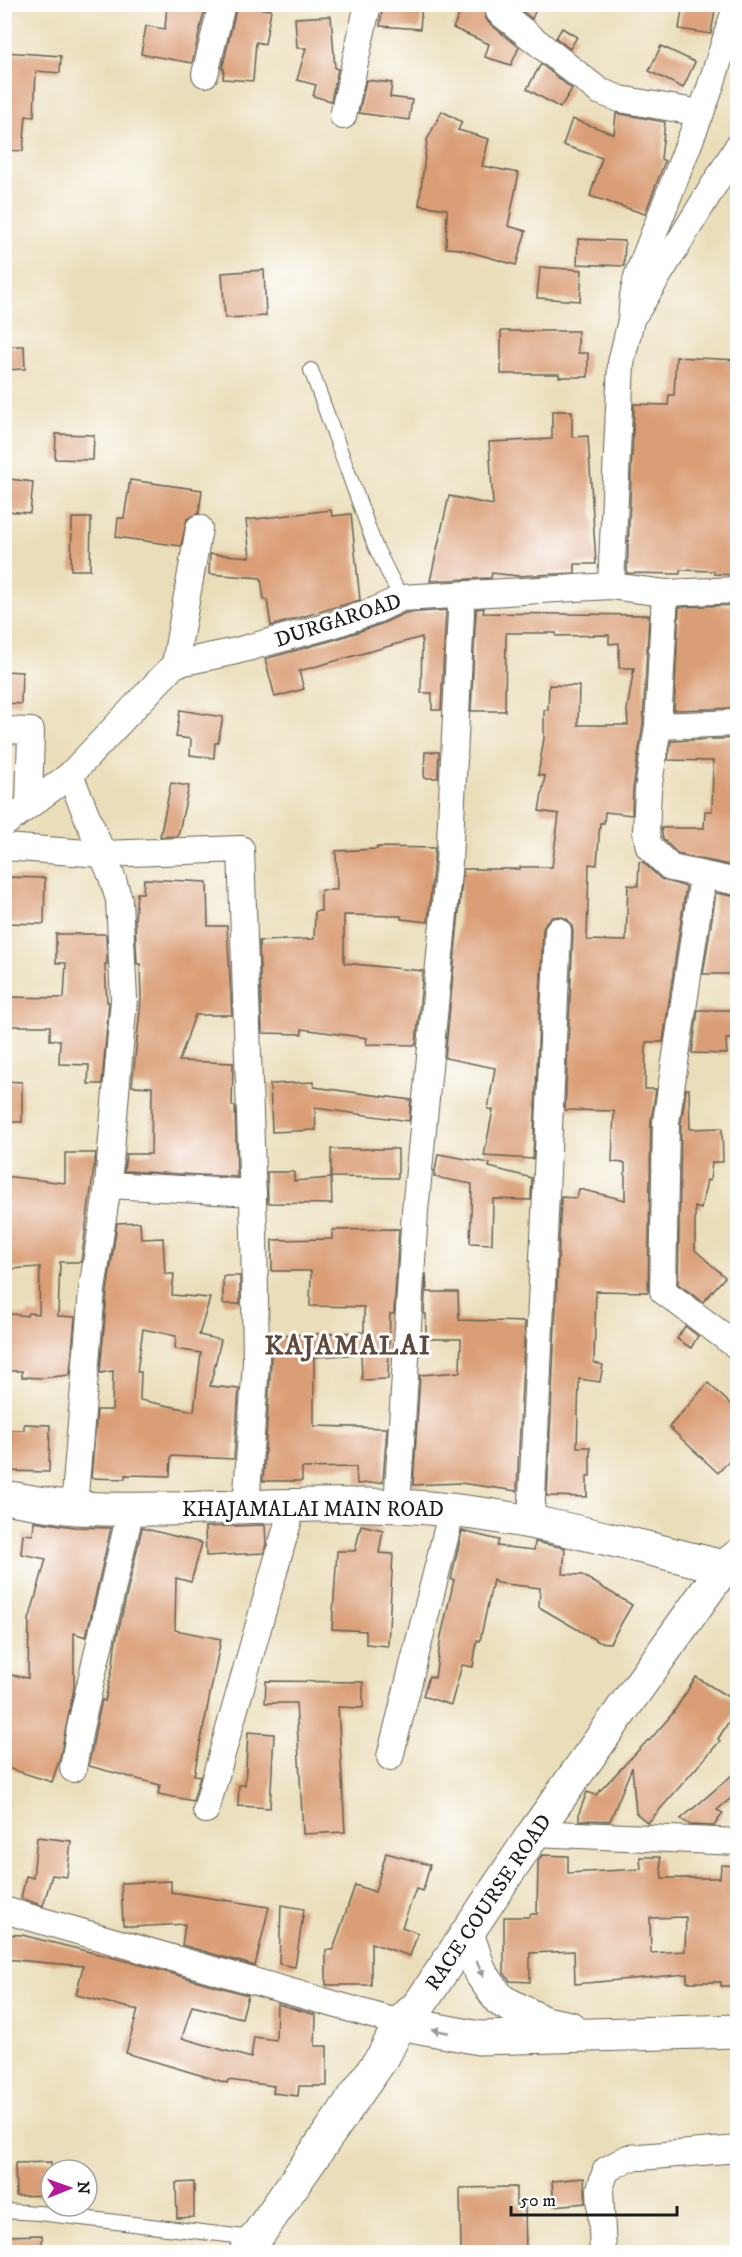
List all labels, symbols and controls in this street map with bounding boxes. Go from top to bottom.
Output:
street label: DURGAROAD [272,588,405,654]
district label: KAJAMALAI [265,1329,431,1363]
street label: KHAJAMALAI MAIN ROAD [182,1497,444,1523]
street label: RACE COURSE ROAD [420,1809,558,1996]
one-way arrow [475,1960,485,1978]
one-way arrow [431,2025,449,2035]
north arrow [39,2158,99,2218]
scale bar [511,2179,678,2217]
text: N [73,2181,93,2194]
text: 50 m [520,2190,556,2212]

